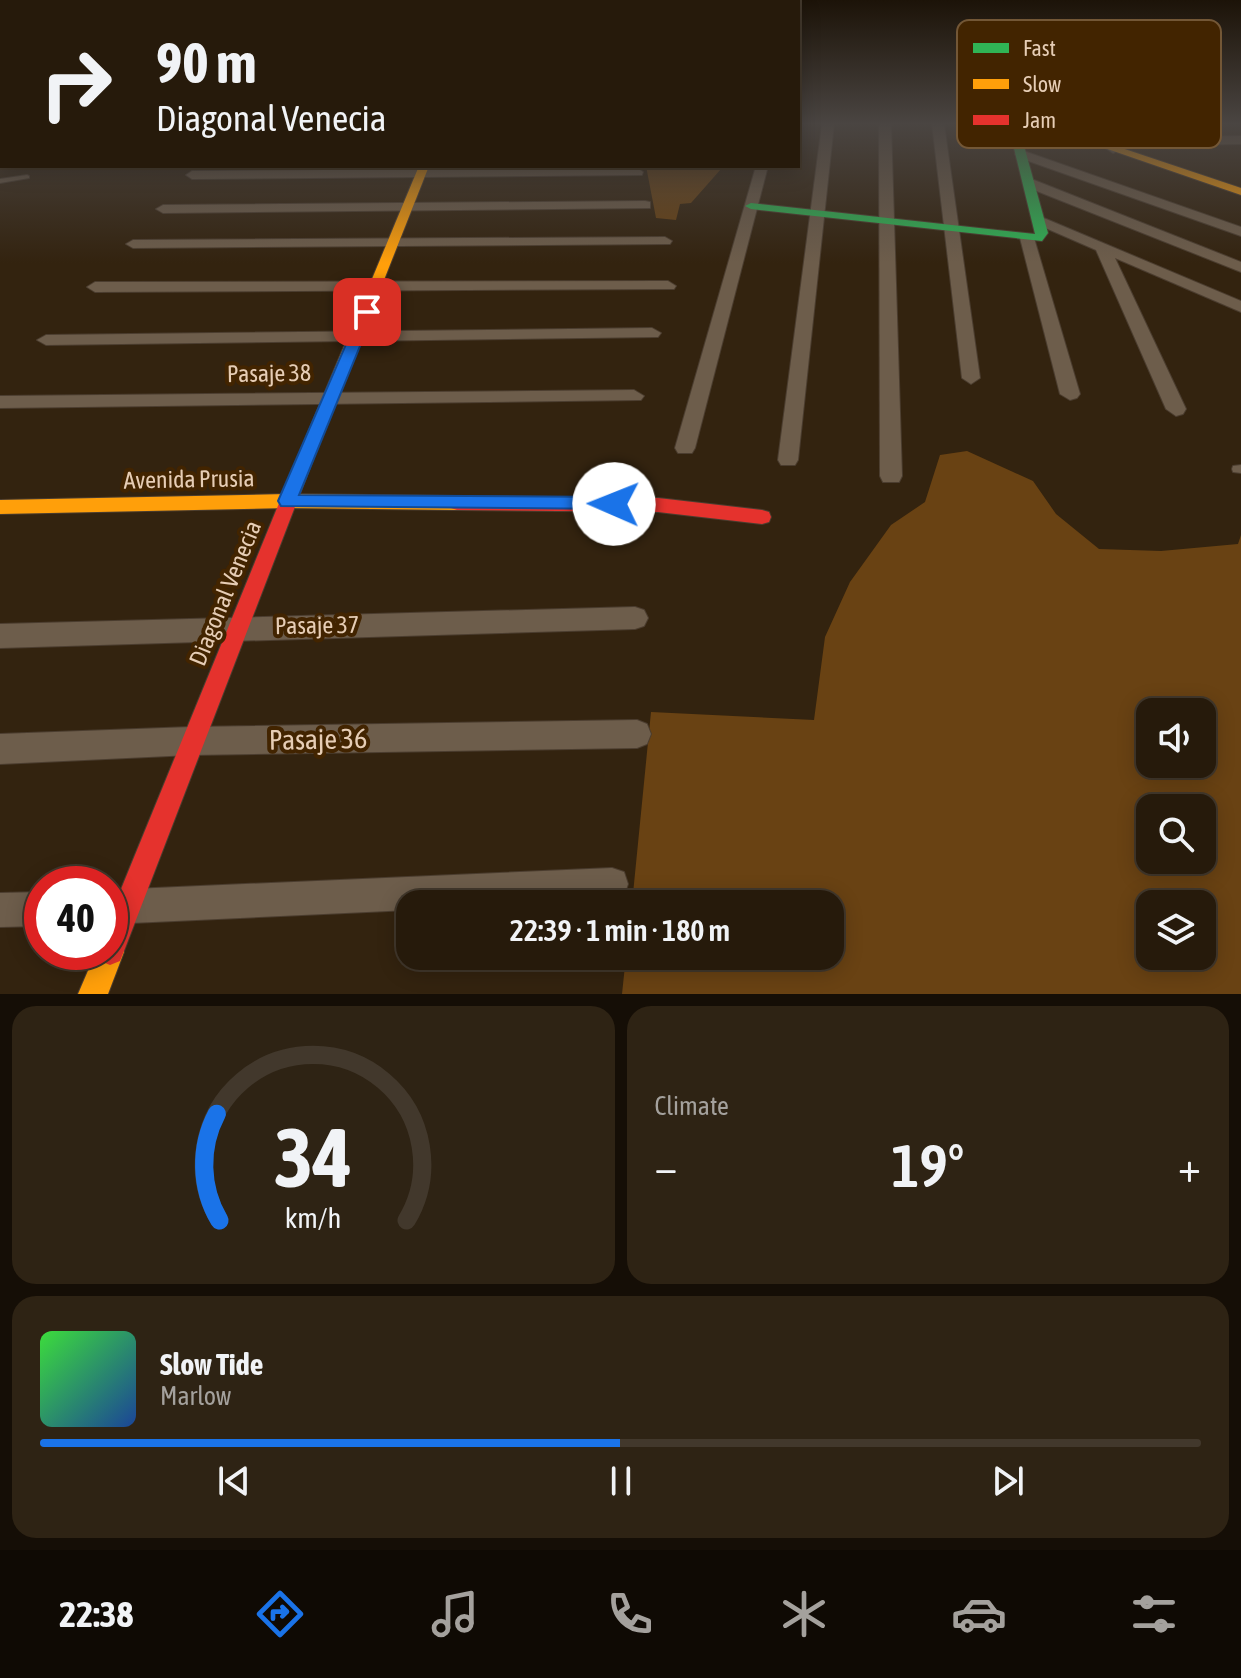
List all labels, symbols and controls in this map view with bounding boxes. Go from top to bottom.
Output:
legend [957,20,1221,148]
text: 90 m [156,31,257,95]
icon: right [24,32,128,136]
text: Fast [1023,35,1056,61]
text: Slow [1023,71,1061,97]
text: Diagonal Venecia [156,97,386,139]
text: Jam [1023,107,1056,133]
pin [333,278,401,346]
icon: arrive [345,290,389,334]
street label: Pasaje 38 [227,359,311,387]
position arrow [572,462,656,546]
street label: Avenida Prusia [123,464,255,494]
street label: Diagonal Venecia [184,517,266,669]
street label: Pasaje 37 [275,611,359,639]
map controls [1136,698,1216,970]
button: sound [1136,698,1216,778]
street label: Pasaje 36 [269,722,367,756]
button: search [1136,794,1216,874]
speed limit sign: 40 [24,866,128,970]
button: layers [1136,890,1216,970]
text: 22:39 · 1 min · 180 m [510,913,730,947]
text: Climate [655,1091,729,1121]
text: 34 [274,1109,352,1205]
text: 19° [891,1131,964,1200]
text: − [655,1141,677,1191]
text: + [1178,1141,1201,1191]
text: km/h [285,1201,342,1234]
text: Slow Tide [160,1347,263,1381]
text: Marlow [160,1381,231,1411]
icon: previous [212,1459,256,1503]
icon: pause [599,1459,643,1503]
icon: next [986,1459,1030,1503]
icon: directions [252,1586,308,1642]
icon: music [427,1586,483,1642]
icon: phone [602,1586,658,1642]
icon: climate [776,1586,832,1642]
icon: car [951,1586,1007,1642]
icon: filters [1126,1586,1182,1642]
text: 22:38 [59,1593,133,1635]

